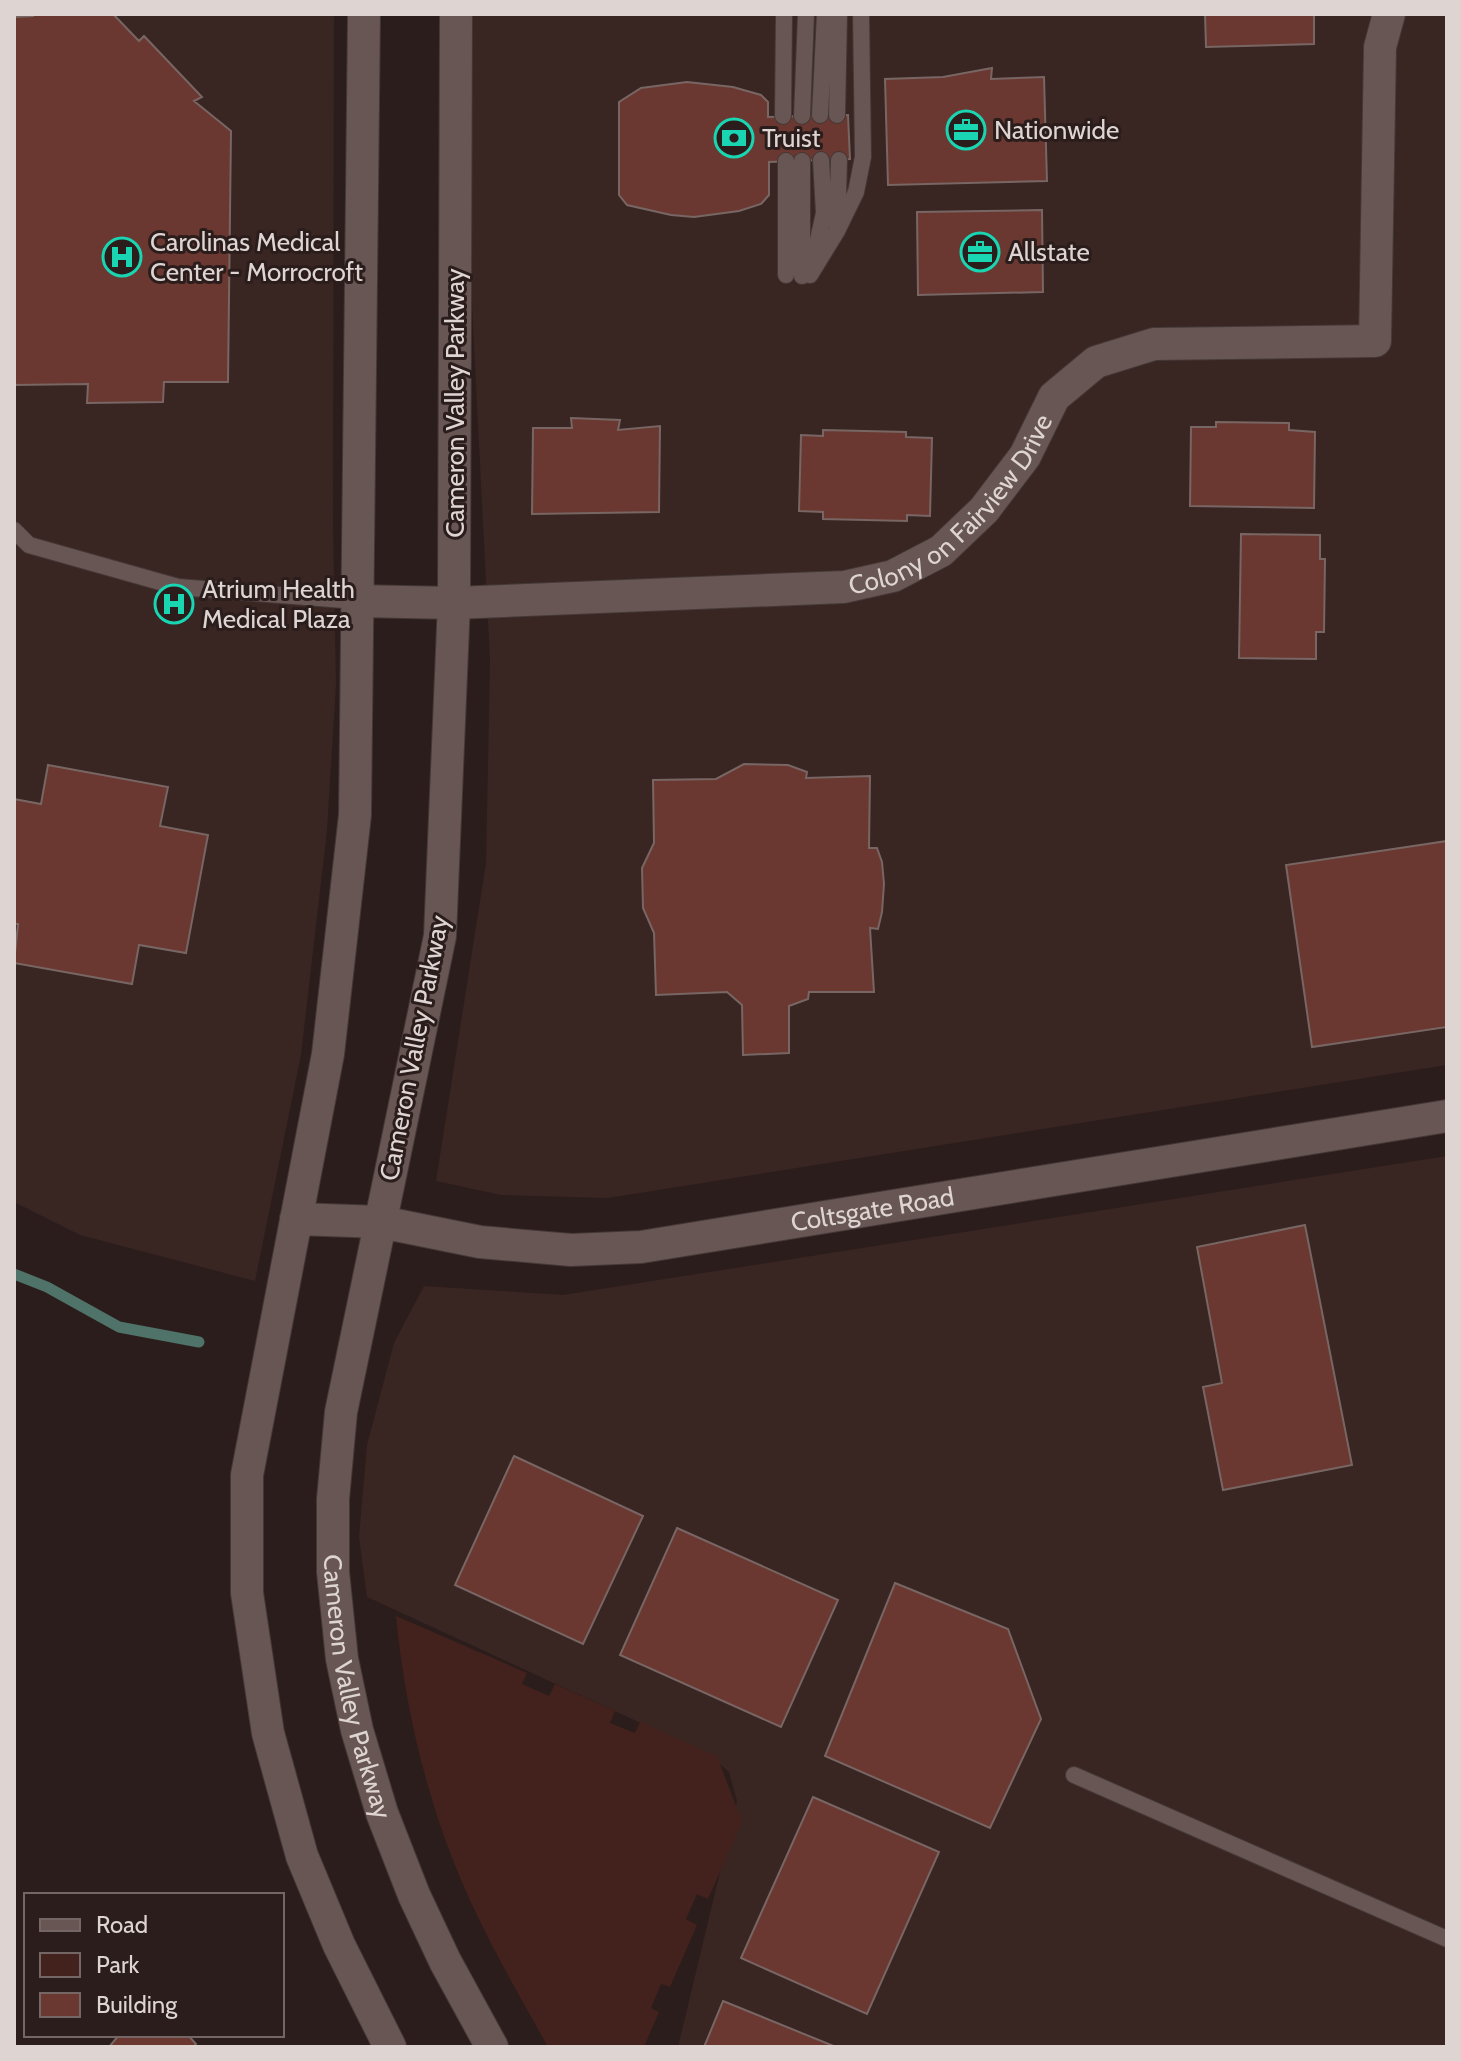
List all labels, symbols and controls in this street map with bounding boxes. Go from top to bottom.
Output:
office icon: Nationwide [945,109,987,151]
place label: Nationwide [994,114,1119,146]
bank icon: Truist [713,117,755,159]
place label: Truist [762,122,821,154]
place label: Carolinas Medical Center - Morrocroft [150,226,363,288]
office icon: Allstate [959,231,1001,273]
hospital icon: Carolinas Medical Center - Morrocroft [101,236,143,278]
place label: Allstate [1008,236,1090,268]
street label: Cameron Valley Parkway [439,268,471,538]
street label: Colony on Fairview Drive [845,409,1059,602]
place label: Atrium Health Medical Plaza [202,573,355,635]
hospital icon: Atrium Health Medical Plaza [153,583,195,625]
street label: Cameron Valley Parkway [373,913,455,1183]
street label: Coltsgate Road [789,1180,956,1238]
street label: Cameron Valley Parkway [317,1554,399,1823]
legend [24,1893,284,2037]
text: Road [96,1910,148,1939]
text: Park [96,1950,139,1979]
text: Building [96,1990,178,2019]

